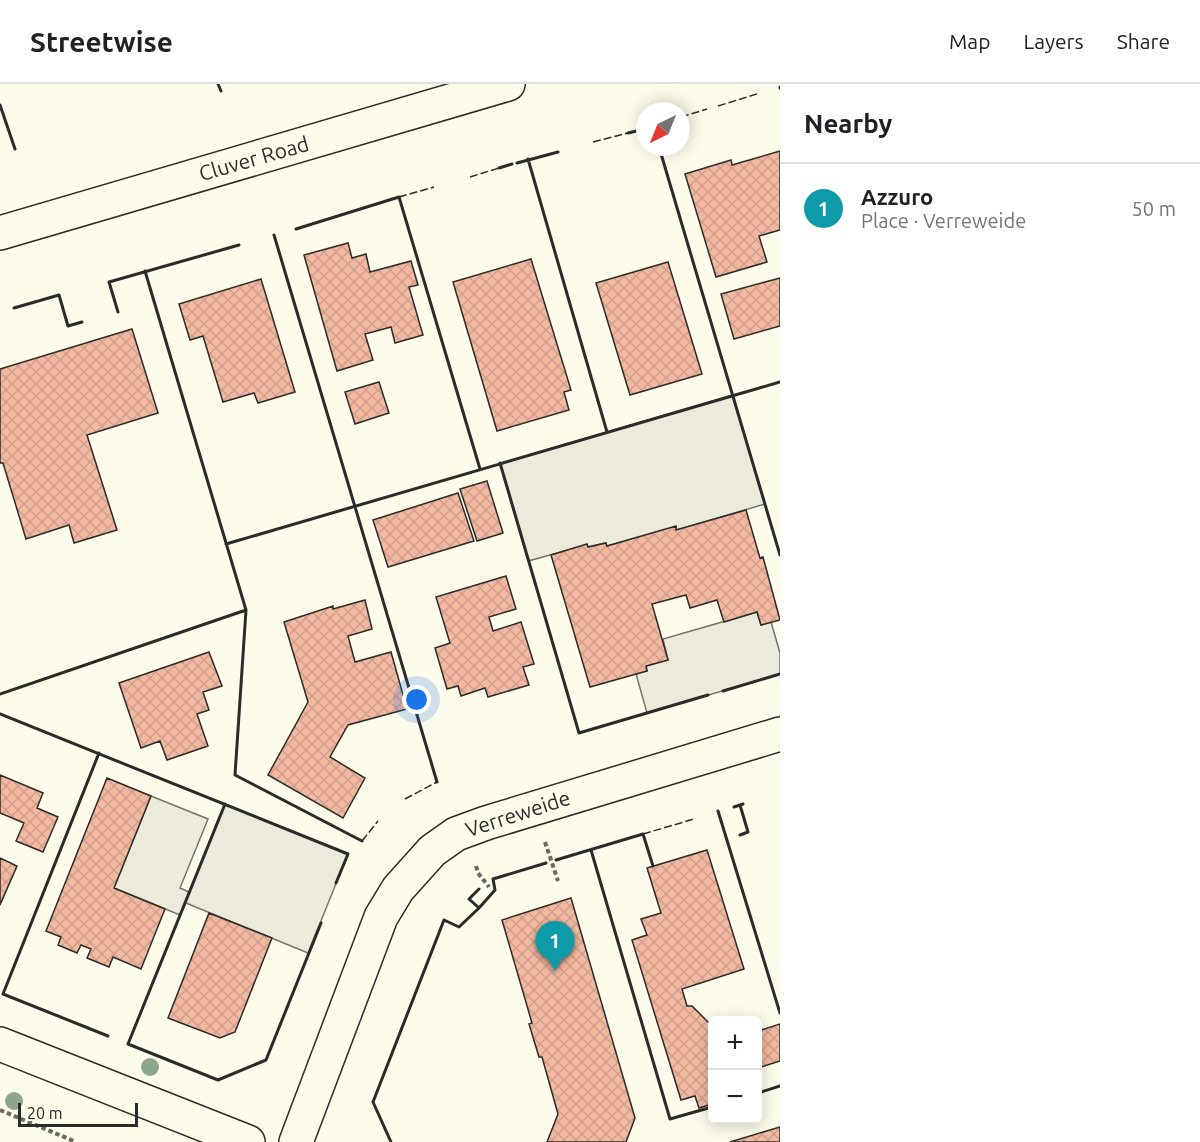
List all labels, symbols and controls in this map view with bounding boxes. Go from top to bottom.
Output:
text: Streetwise [30,26,173,57]
text: Map [949,29,990,53]
text: Layers [1023,29,1084,53]
text: Share [1117,29,1170,53]
north arrow [636,102,690,156]
text: Nearby [804,109,892,138]
street label: Cluver Road [196,131,311,185]
text: Azzuro [861,184,933,209]
text: 1 [818,197,829,220]
text: 50 m [1132,197,1176,220]
text: Place · Verreweide [861,209,1026,232]
your location [402,685,431,714]
street label: Verreweide [462,785,573,841]
pin: 1 [536,922,574,971]
map controls [708,1016,762,1124]
button: + [708,1016,762,1070]
button: − [708,1070,762,1124]
scale bar [18,1100,138,1128]
text: 20 m [27,1104,63,1122]

